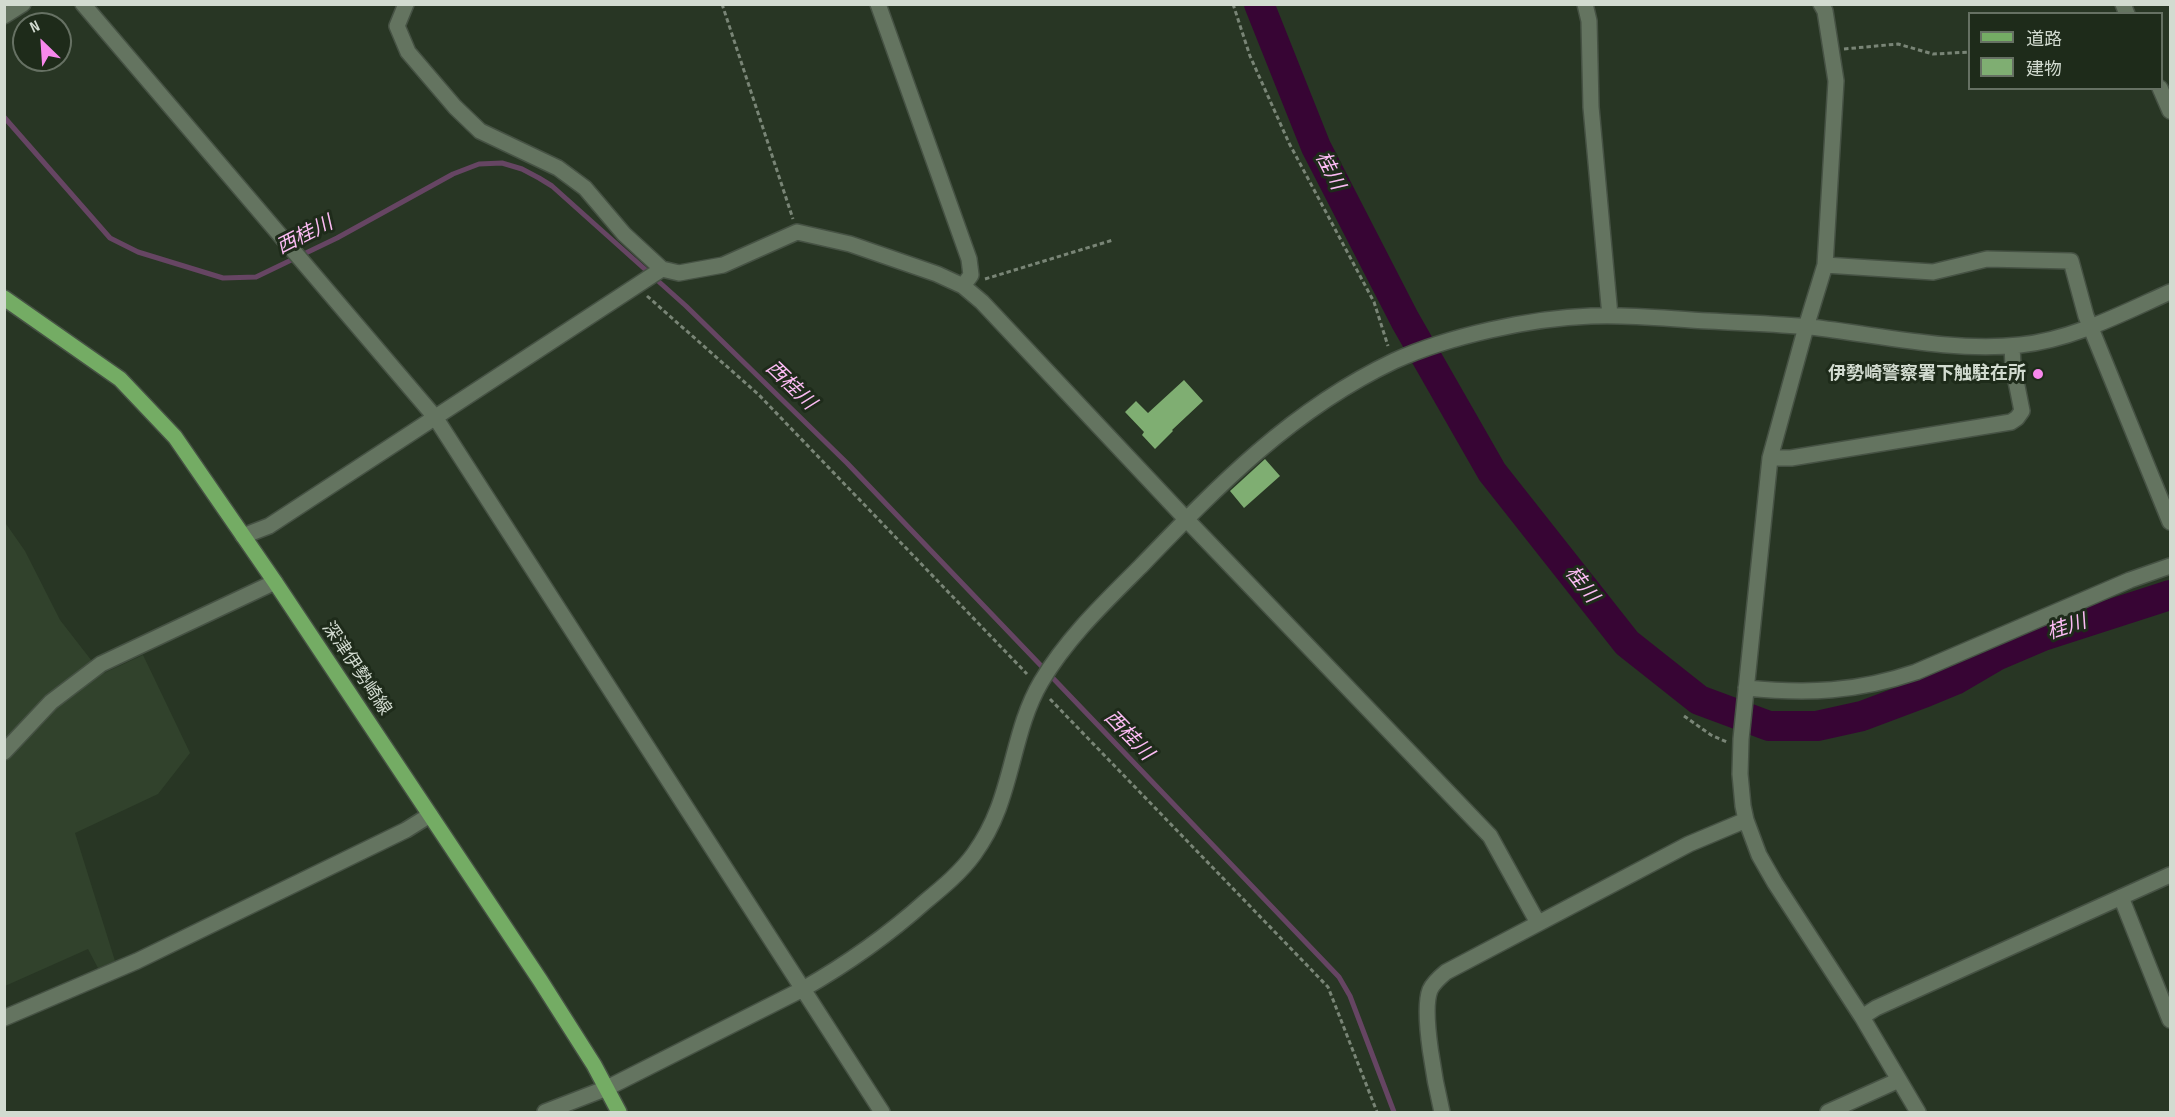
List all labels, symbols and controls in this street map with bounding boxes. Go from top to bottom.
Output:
north arrow [12,12,72,72]
legend [1968,12,2163,90]
text: N [27,17,43,37]
text: 道路 [2026,29,2062,50]
text: 建物 [2026,59,2062,80]
water label: 桂川 [1309,148,1349,194]
water label: 西桂川 [273,212,337,260]
water label: 西桂川 [760,357,820,415]
place label: 伊勢崎警察署下触駐在所 [1828,363,2026,385]
marker: 伊勢崎警察署下触駐在所 [2031,367,2045,381]
water label: 桂川 [1559,562,1603,608]
water label: 桂川 [2044,610,2090,646]
street label: 深津伊勢崎線 [317,618,395,720]
water label: 西桂川 [1099,706,1157,766]

